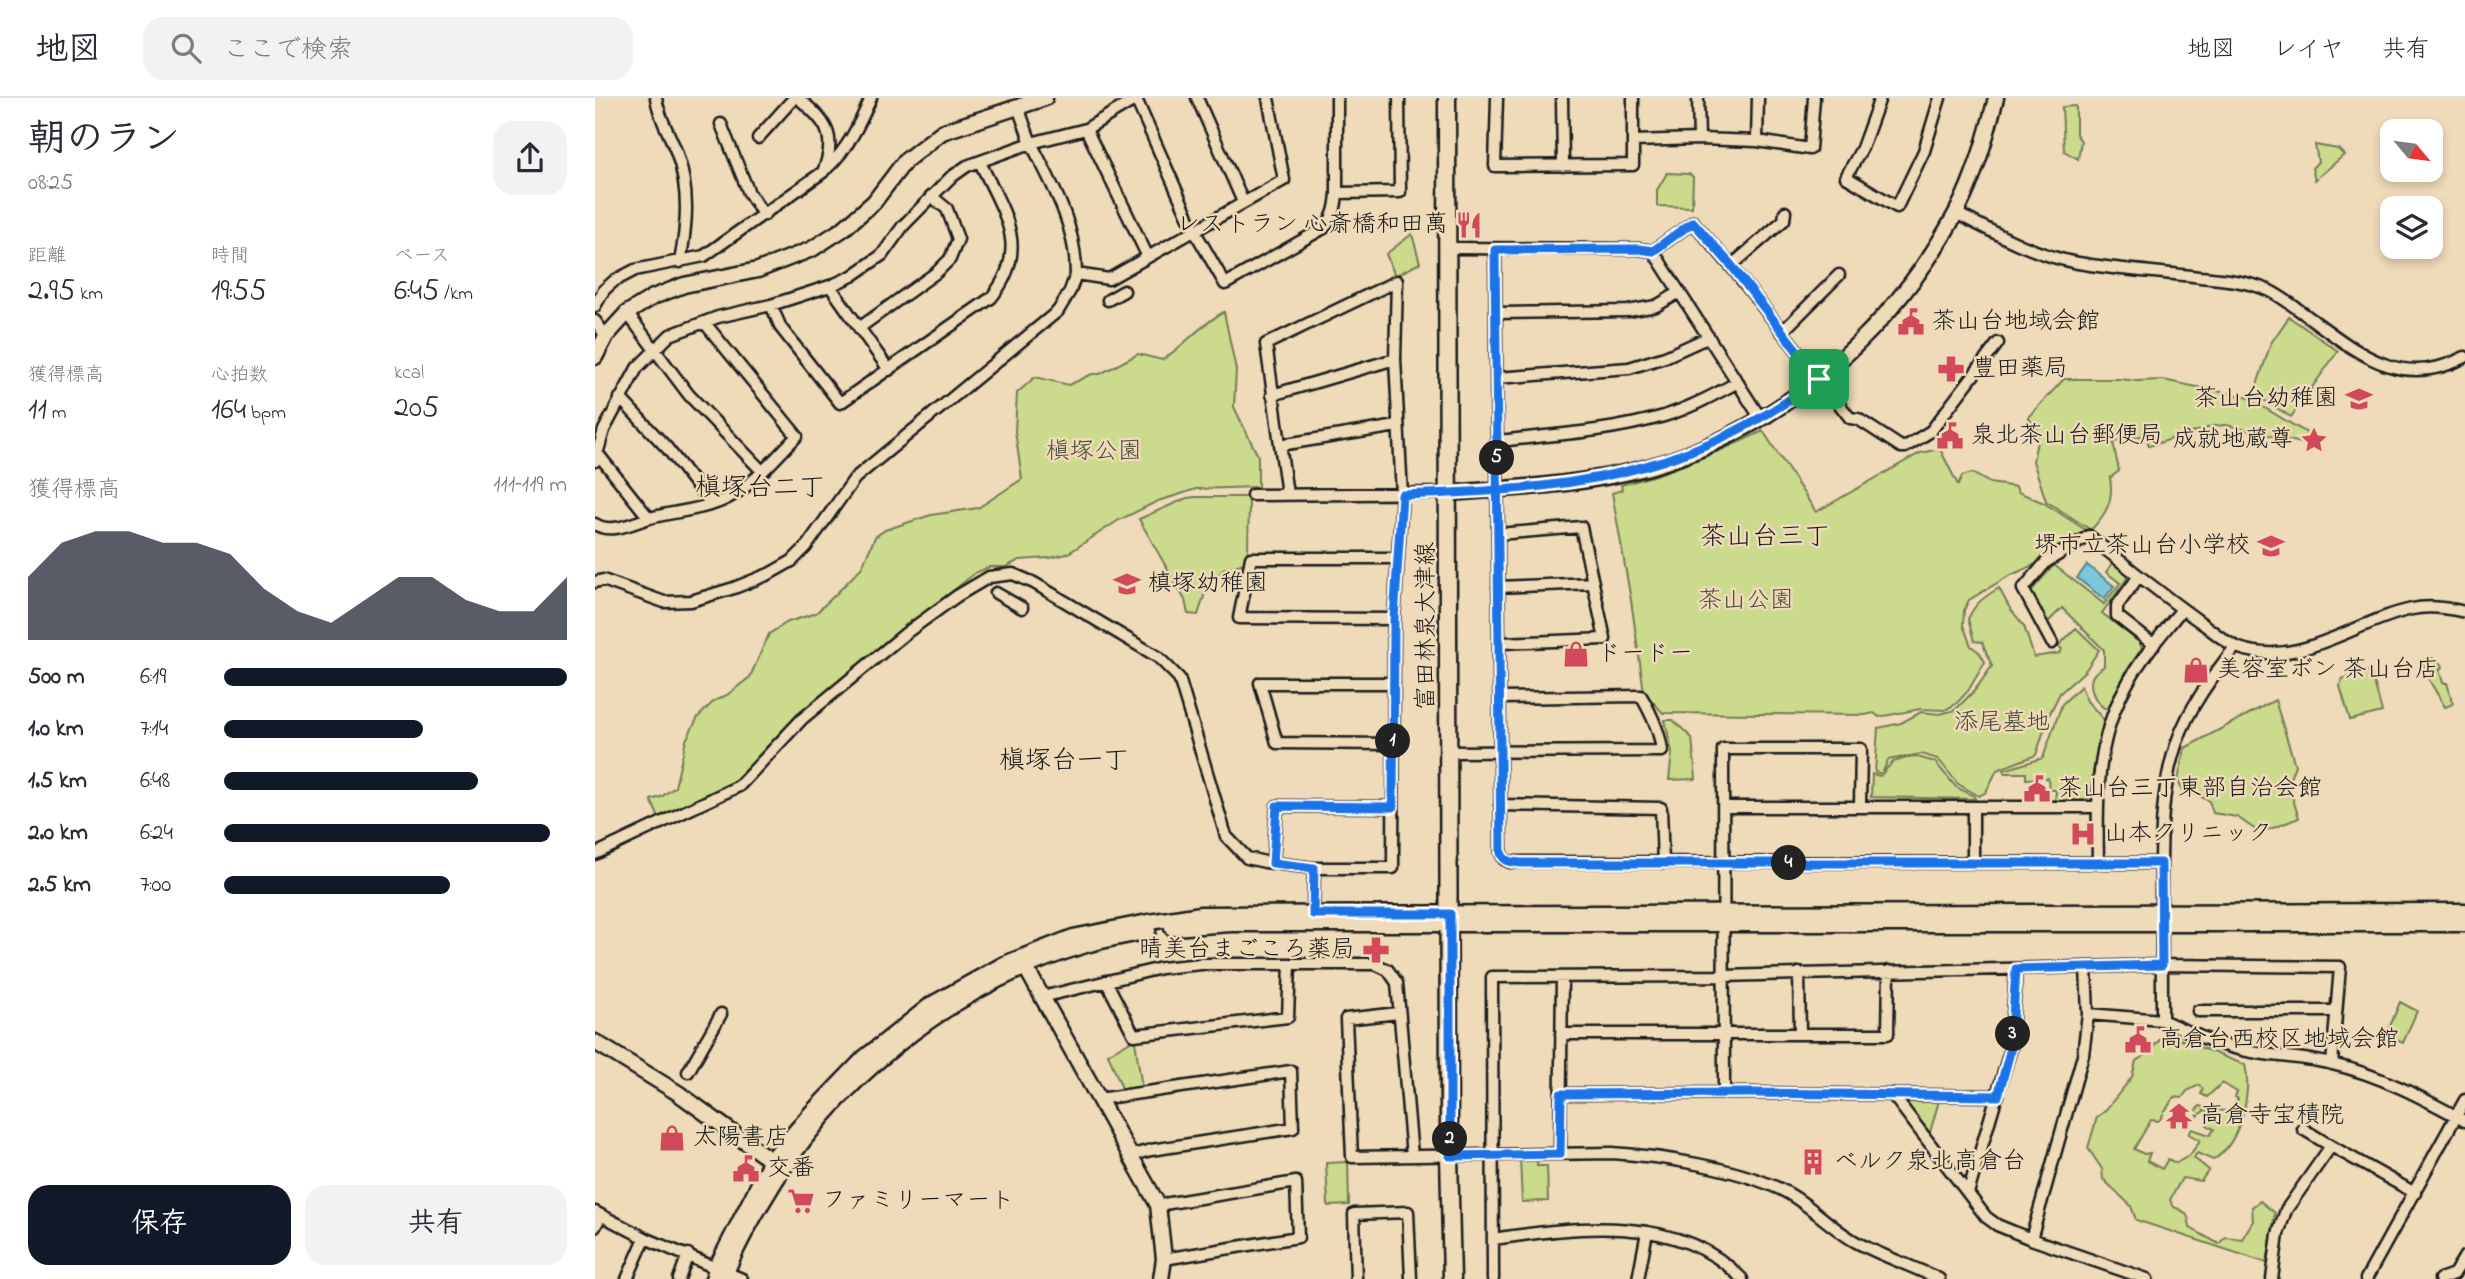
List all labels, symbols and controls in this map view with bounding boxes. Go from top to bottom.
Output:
search box [143,17,633,80]
text: 地図 [35,27,101,75]
icon: search [167,29,205,67]
text: ここで検索 [223,32,353,70]
text: 地図 [2187,33,2235,68]
text: レイヤ [2273,33,2344,68]
text: 共有 [2382,33,2430,68]
text: 朝のラン [28,113,180,169]
north arrow [2380,119,2443,182]
map controls [2380,119,2443,259]
button: share [493,121,567,195]
text: 08:25 [28,167,73,200]
button: layers [2380,196,2443,259]
place label: レストラン 心斎橋和田萬 [1176,208,1448,243]
restaurant icon: レストラン 心斎橋和田萬 [1454,210,1484,240]
text: 距離 [28,243,66,270]
text: 時間 [211,243,249,270]
text: ペース [394,243,450,270]
text: 2.95 [28,270,75,314]
text: 19:55 [211,270,266,314]
text: 6:45 [394,270,439,314]
text: km [75,281,103,308]
text: /km [439,281,473,308]
place label: 茶山台地域会館 [1932,305,2100,340]
public building icon: 茶山台地域会館 [1896,307,1926,337]
pin [1789,349,1849,409]
place label: 豊田薬局 [1972,352,2068,387]
pharmacy icon: 豊田薬局 [1936,354,1966,384]
text: kcal [394,360,424,387]
icon: arrive [1800,360,1838,398]
text: 獲得標高 [28,362,104,389]
text: 心拍数 [211,362,268,389]
place label: 茶山台幼稚園 [2194,382,2338,417]
school or university icon: 茶山台幼稚園 [2344,384,2374,414]
text: 205 [394,387,439,431]
text: 11 [28,389,47,433]
text: 164 [211,389,246,433]
text: m [47,400,67,427]
text: bpm [246,400,286,427]
place label: 泉北茶山台郵便局 [1971,419,2163,454]
public building icon: 泉北茶山台郵便局 [1935,421,1965,451]
place label: 成就地蔵尊 [2173,423,2293,458]
place icon: 成就地蔵尊 [2299,425,2329,455]
park label: 槇塚公園 [1046,435,1142,470]
pin: 5 [1479,440,1515,476]
text: 5 [1491,444,1502,471]
text: 111–119 m [493,469,567,502]
district label: 槇塚台二丁 [695,470,825,508]
text: 獲得標高 [28,474,120,507]
district label: 茶山台三丁 [1700,519,1830,557]
place label: 堺市立茶山台小学校 [2034,529,2250,564]
school or university icon: 堺市立茶山台小学校 [2256,531,2286,561]
street label: 富田林泉大津線 [1410,542,1445,710]
place label: 槙塚幼稚園 [1148,567,1268,602]
school or university icon: 槙塚幼稚園 [1112,569,1142,599]
park label: 茶山公園 [1698,584,1794,619]
place label: ドードー [1597,637,1693,672]
shop icon: ドードー [1561,639,1591,669]
place label: 美容室ボン 茶山台店 [2217,653,2439,688]
shop icon: 美容室ボン 茶山台店 [2181,655,2211,685]
text: 500 m [28,661,85,694]
text: 6:19 [140,661,166,694]
park label: 添尾墓地 [1954,706,2050,741]
text: 1.0 km [28,713,84,746]
text: 7:14 [140,713,168,746]
pin: 1 [1375,724,1411,758]
text: 1 [1389,727,1396,754]
district label: 槇塚台一丁 [999,743,1129,781]
text: 1.5 km [28,765,87,798]
text: 6:48 [140,765,170,798]
place label: 茶山台三丁東部自治会館 [2058,772,2322,807]
public building icon: 茶山台三丁東部自治会館 [2022,774,2052,804]
text: 2.0 km [28,817,88,850]
text: 6:24 [140,817,173,850]
place label: 山本クリニック [2104,817,2272,852]
hospital icon: 山本クリニック [2068,819,2098,849]
pin: 4 [1771,846,1807,880]
text: 4 [1785,849,1792,876]
text: 2.5 km [28,869,91,902]
text: 7:00 [140,869,171,902]
place label: 晴美台まごころ薬局 [1139,933,1355,968]
pharmacy icon: 晴美台まごころ薬局 [1361,935,1391,965]
pin: 3 [1995,1016,2031,1052]
text: 3 [2009,1020,2016,1047]
place label: 高倉台西校区地域会館 [2159,1023,2399,1058]
public building icon: 高倉台西校区地域会館 [2123,1025,2153,1055]
place label: 高倉寺宝積院 [2200,1099,2344,1134]
temple icon: 高倉寺宝積院 [2164,1101,2194,1131]
place label: 太陽書店 [693,1121,789,1156]
pin: 2 [1433,1122,1467,1156]
shop icon: 太陽書店 [657,1123,687,1153]
text: 2 [1445,1125,1454,1152]
place label: ベルク泉北高倉台 [1834,1145,2026,1180]
building icon: ベルク泉北高倉台 [1798,1147,1828,1177]
place label: 交番 [767,1152,815,1187]
public building icon: 交番 [731,1154,761,1184]
place label: ファミリーマート [822,1184,1014,1219]
button: 保存 [28,1185,291,1265]
button: 共有 [305,1185,567,1265]
supermarket icon: ファミリーマート [786,1186,816,1216]

